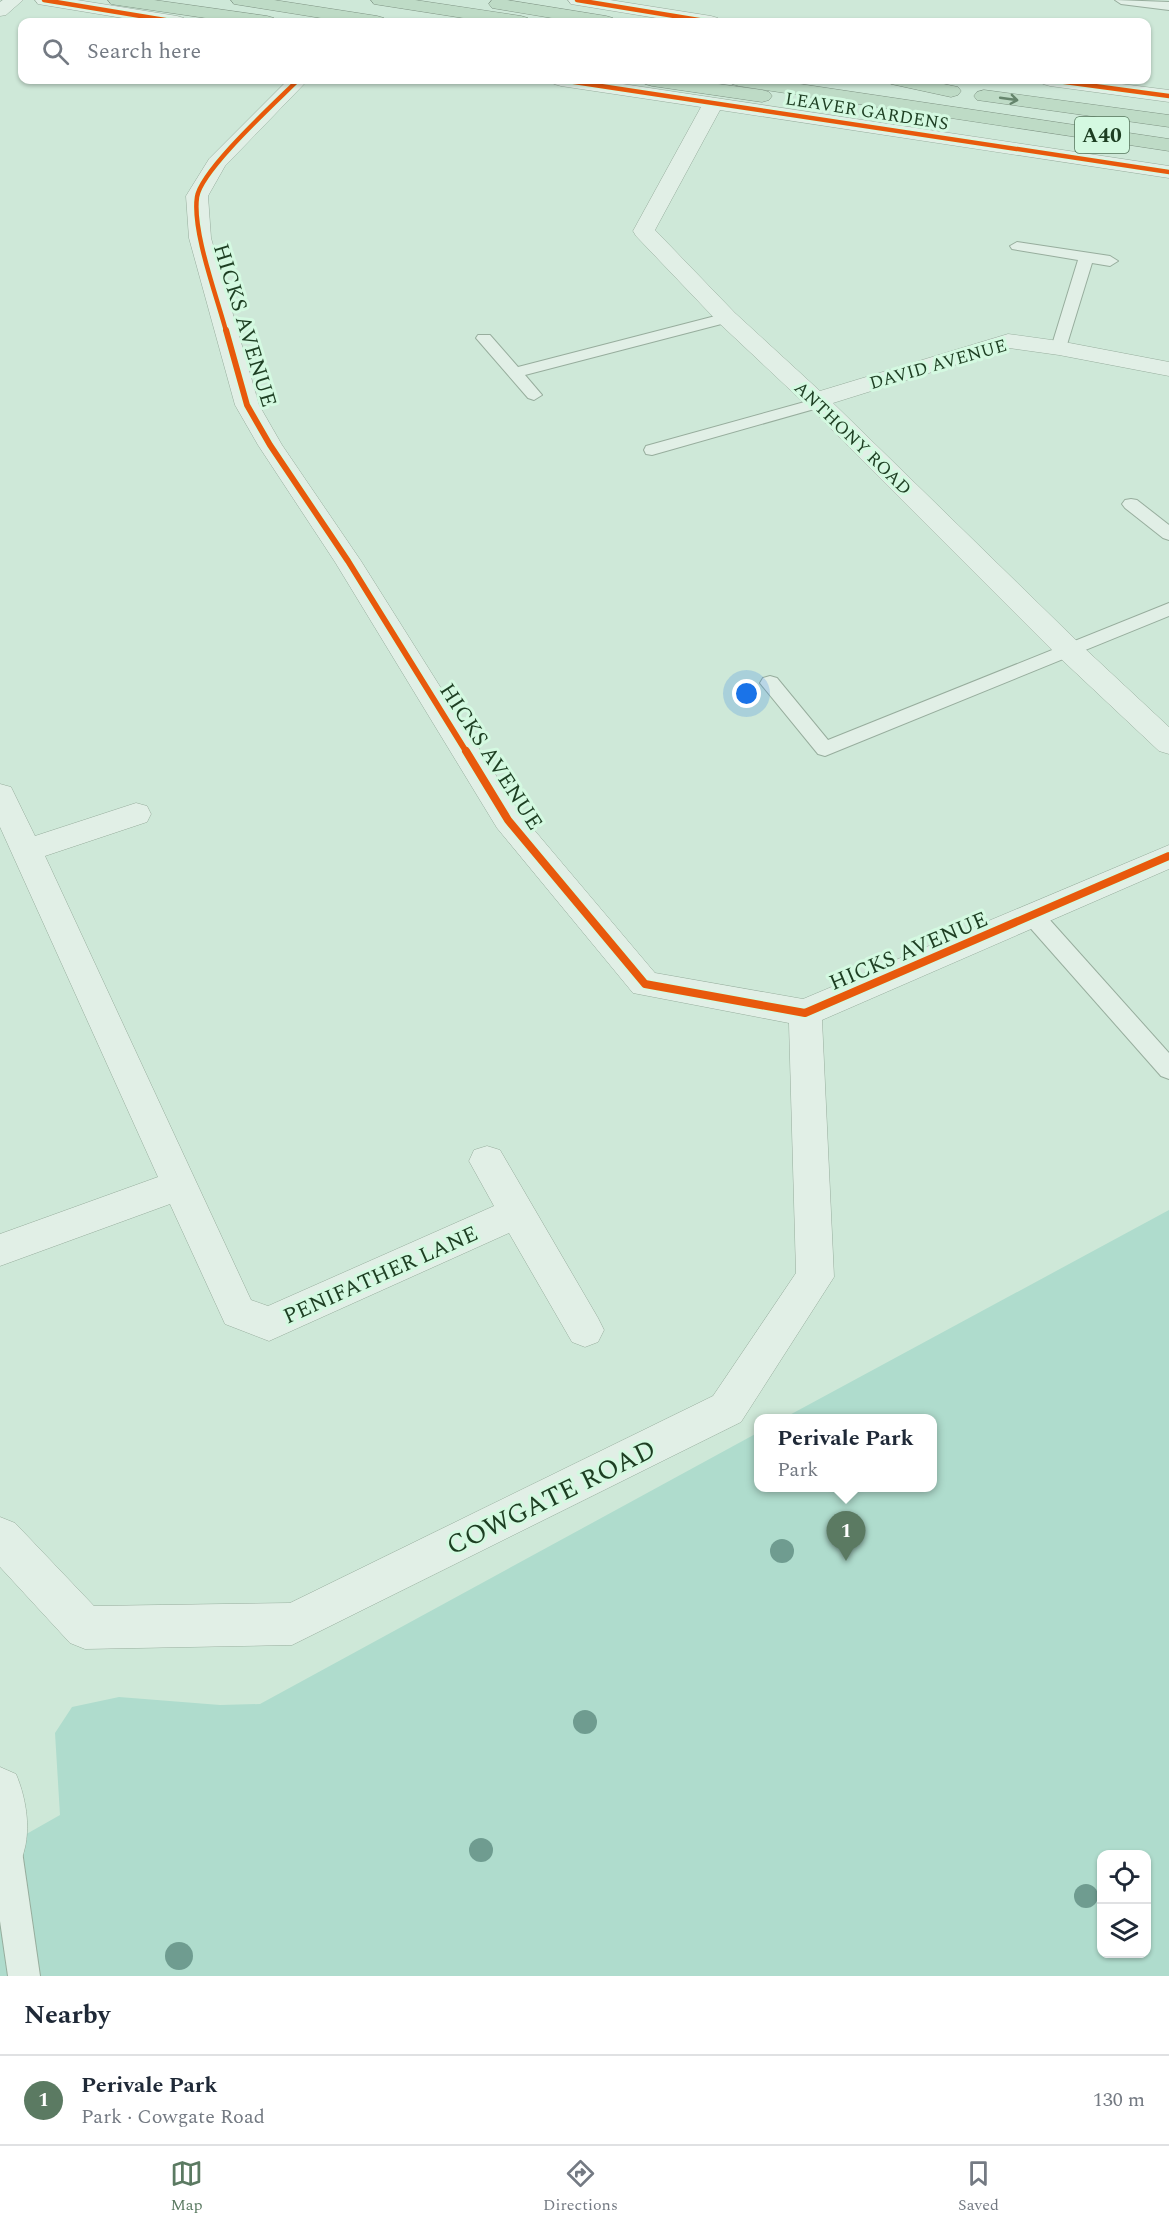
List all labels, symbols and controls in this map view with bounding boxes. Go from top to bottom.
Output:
search box [18,18,1151,84]
icon: search [39,35,72,68]
text: Search here [87,35,201,68]
street label: LEAVER GARDENS [783,85,950,138]
one-way arrow [998,94,1018,105]
road number: A40 [1075,117,1129,153]
street label: HICKS AVENUE [204,239,285,411]
street label: DAVID AVENUE [866,332,1010,397]
street label: ANTHONY ROAD [788,375,918,502]
street label: HICKS AVENUE [431,677,551,837]
your location [732,679,761,708]
street label: HICKS AVENUE [824,903,993,1000]
street label: PENIFATHER LANE [278,1218,483,1333]
popup [754,1414,937,1492]
text: Perivale Park [777,1422,914,1455]
street label: COWGATE ROAD [439,1429,664,1567]
text: Park [777,1455,819,1485]
pin: 1 [826,1512,866,1561]
map controls [1097,1850,1151,1958]
button: locate [1097,1850,1151,1904]
button: layers [1097,1904,1151,1958]
text: Nearby [24,1995,110,2035]
text: Perivale Park [81,2069,218,2102]
text: 1 [38,2085,49,2115]
text: 130 m [1093,2085,1145,2115]
text: Park · Cowgate Road [81,2102,265,2132]
tab: Map [170,2157,203,2217]
tab: Directions [543,2157,618,2217]
tab: Saved [958,2157,999,2217]

